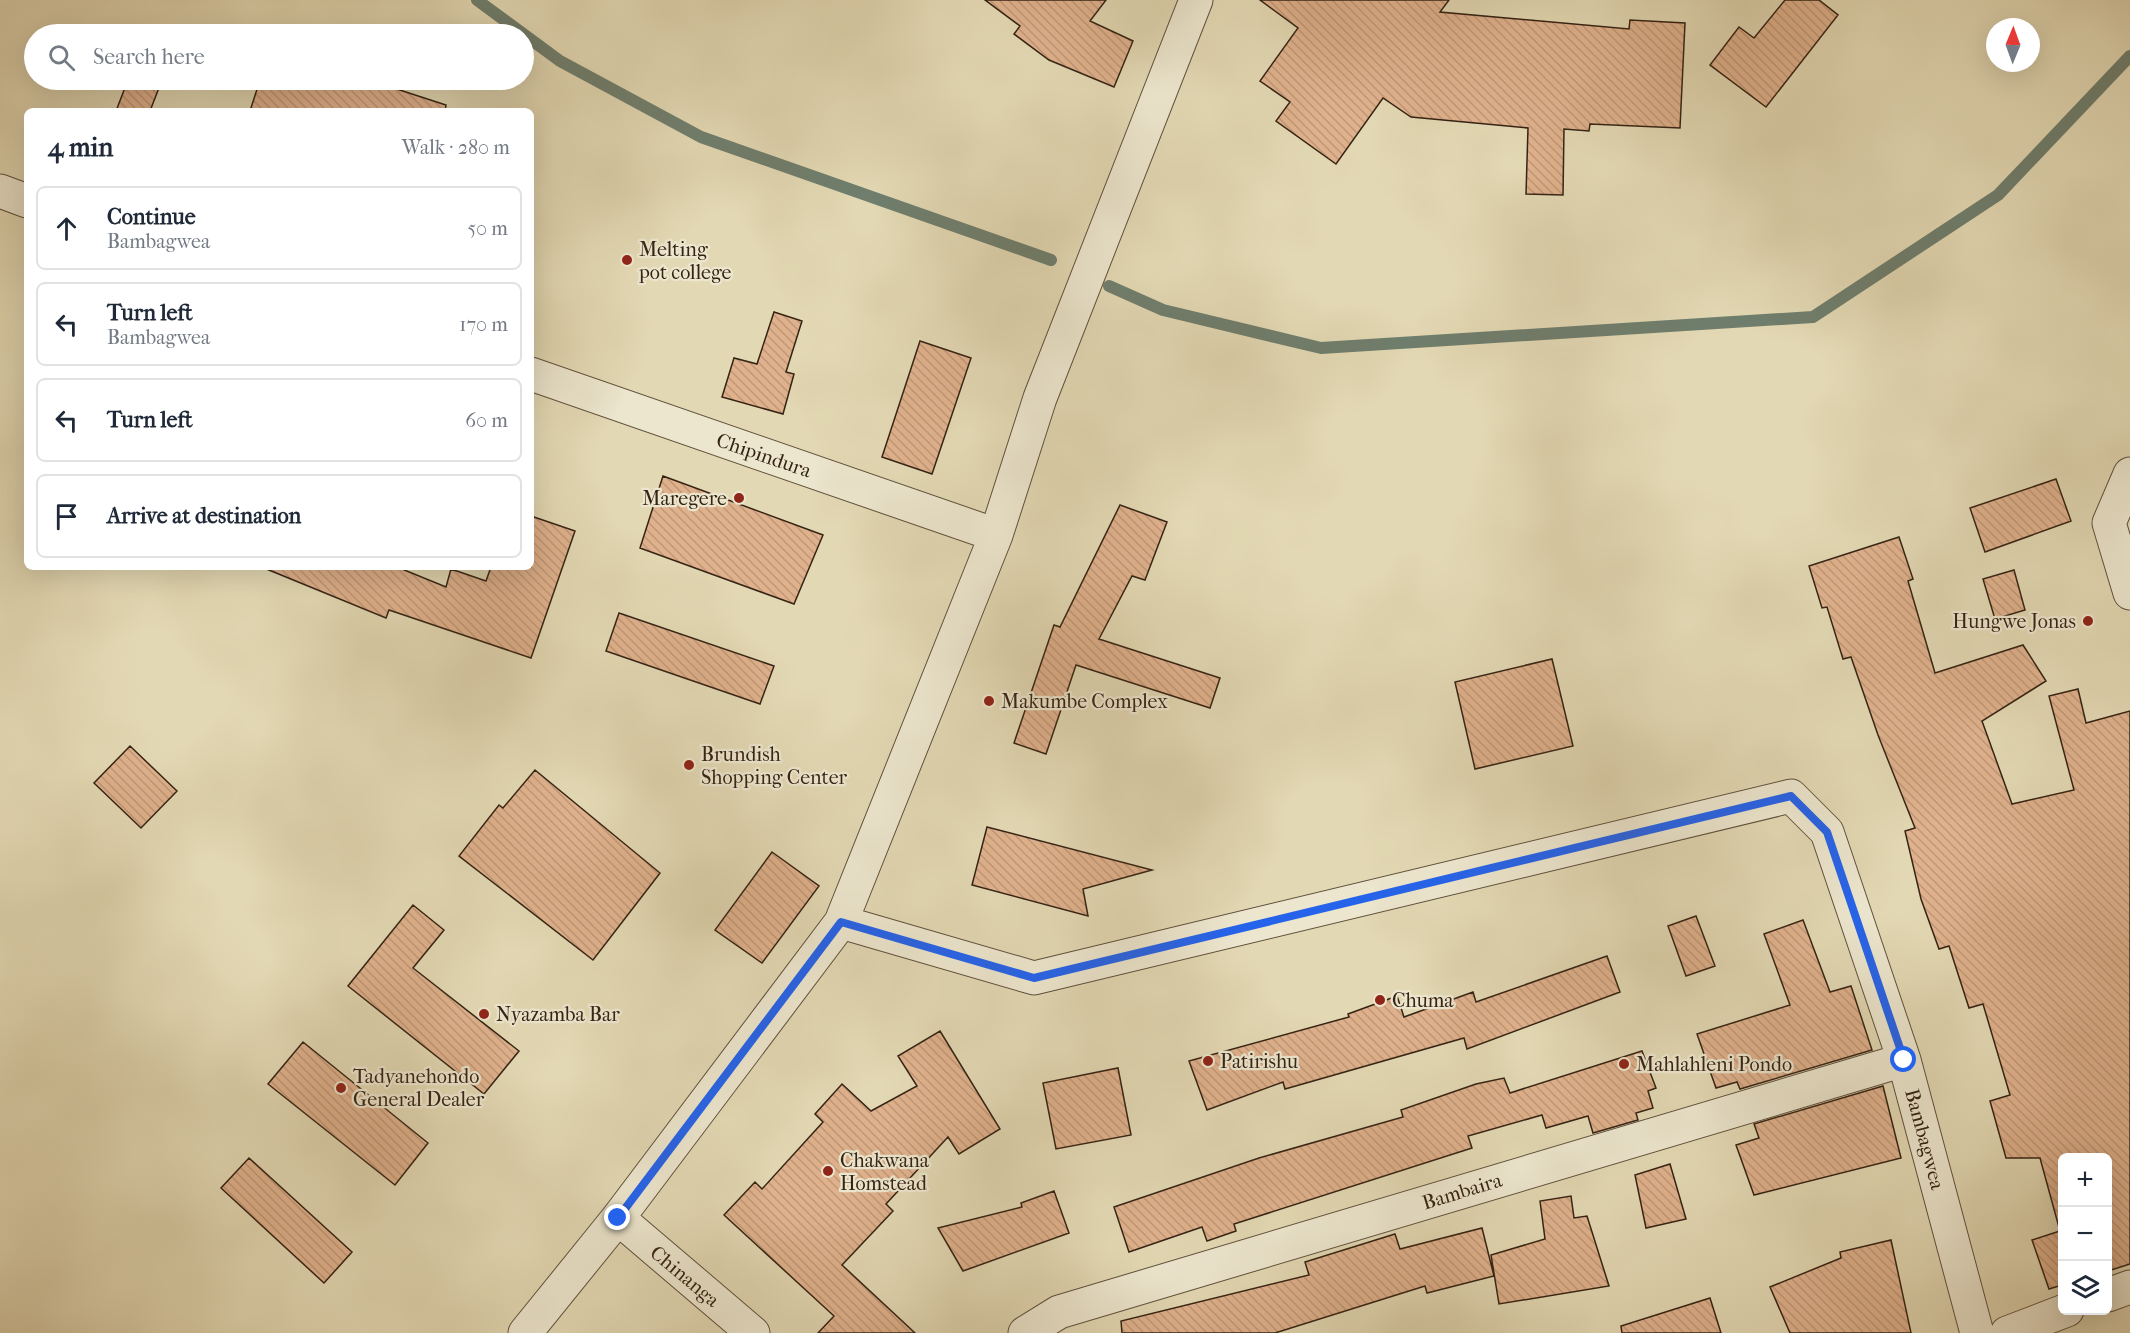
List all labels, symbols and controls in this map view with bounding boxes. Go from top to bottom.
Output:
north arrow [1986,18,2040,72]
search box [24,24,534,90]
icon: search [45,41,78,74]
text: Search here [93,44,205,70]
text: 4 min [48,132,113,163]
text: Walk · 280 m [402,136,510,159]
text: Continue [107,204,196,230]
icon: ahead [50,212,83,245]
text: 50 m [467,217,508,240]
text: Bambagwea [107,230,210,253]
place label: Melting pot college [638,238,732,284]
marker: Melting pot college [620,253,634,267]
text: Turn left [107,300,193,326]
icon: left [50,308,83,341]
text: 170 m [459,313,508,336]
text: Bambagwea [107,326,210,349]
icon: left [50,404,83,437]
text: Turn left [107,407,193,433]
text: 60 m [465,409,508,432]
street label: Chipindura [713,429,815,483]
place label: Maregere [642,487,727,510]
marker: Maregere [732,491,746,505]
icon: arrive [50,500,83,533]
text: Arrive at destination [107,503,301,529]
place label: Hungwe Jonas [1952,610,2076,633]
marker: Hungwe Jonas [2081,614,2095,628]
place label: Makumbe Complex [1001,690,1168,713]
marker: Makumbe Complex [982,694,996,708]
place label: Brundish Shopping Center [701,743,848,789]
marker: Brundish Shopping Center [682,758,696,772]
place label: Chuma [1392,989,1454,1012]
marker: Chuma [1373,993,1387,1007]
place label: Nyazamba Bar [496,1003,620,1026]
marker: Nyazamba Bar [477,1007,491,1021]
route start [1890,1046,1916,1072]
place label: Patirishu [1220,1050,1299,1073]
place label: Mahlahleni Pondo [1636,1053,1792,1076]
marker: Patirishu [1201,1054,1215,1068]
marker: Mahlahleni Pondo [1617,1057,1631,1071]
place label: Tadyanehondo General Dealer [353,1065,485,1111]
marker: Tadyanehondo General Dealer [334,1081,348,1095]
street label: Bambagwea [1900,1086,1949,1193]
place label: Chakwana Homstead [840,1149,930,1195]
map controls [2058,1153,2112,1315]
button: + [2058,1153,2112,1207]
marker: Chakwana Homstead [821,1164,835,1178]
street label: Bambaira [1419,1168,1506,1214]
route end [604,1204,630,1230]
button: − [2058,1207,2112,1261]
street label: Chinanga [645,1241,724,1312]
button: layers [2058,1261,2112,1315]

